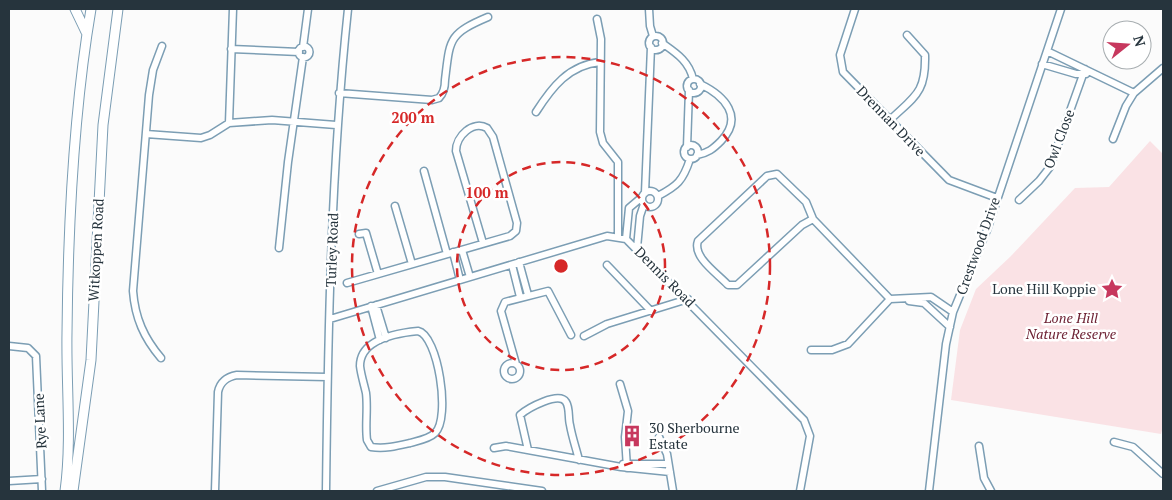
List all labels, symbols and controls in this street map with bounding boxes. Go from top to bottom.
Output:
north arrow [1102,20,1152,70]
text: N [1129,33,1151,49]
street label: Drennan Drive [853,81,930,160]
street label: Owl Close [1039,106,1079,171]
text: 200 m [391,107,435,127]
text: 100 m [465,182,509,202]
street label: Crestwood Drive [951,194,1004,297]
street label: Witkoppen Road [83,198,108,302]
street label: Turley Road [321,212,342,287]
street label: Dennis Road [631,242,700,311]
centre of rings [552,257,570,275]
place icon: Lone Hill Koppie [1099,276,1125,302]
place label: Lone Hill Koppie [992,279,1096,298]
park label: Lone Hill Nature Reserve [1025,308,1117,343]
street label: Rye Lane [29,393,50,449]
place label: 30 Sherbourne Estate [649,418,740,453]
building icon: 30 Sherbourne Estate [619,423,645,449]

